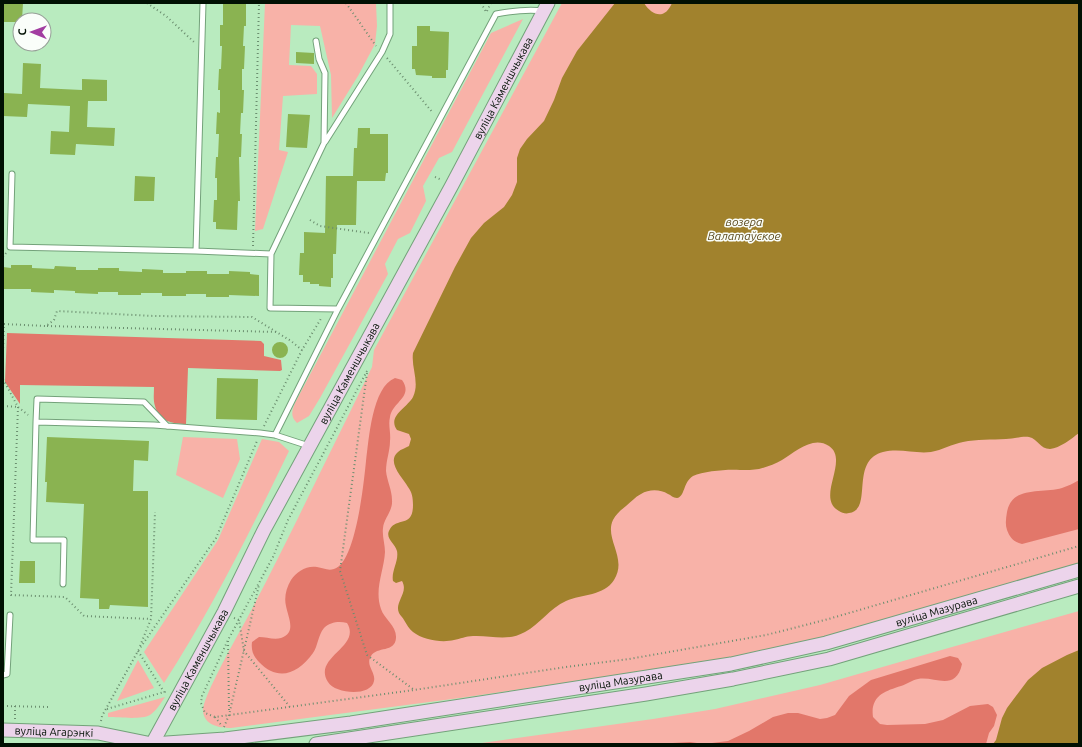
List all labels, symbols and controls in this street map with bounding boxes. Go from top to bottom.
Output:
north arrow [12,12,52,52]
text: С [16,28,28,35]
street label: вуліца Каменшчыкава [471,35,535,141]
water label: возера Валатаўское [707,215,781,242]
street label: вуліца Каменшчыкава [317,321,382,426]
street label: вуліца Мазурава [894,594,979,629]
street label: вуліца Каменшчыкава [165,607,230,713]
street label: вуліца Мазурава [578,669,663,694]
street label: вуліца Агарэнкі [14,724,94,739]

